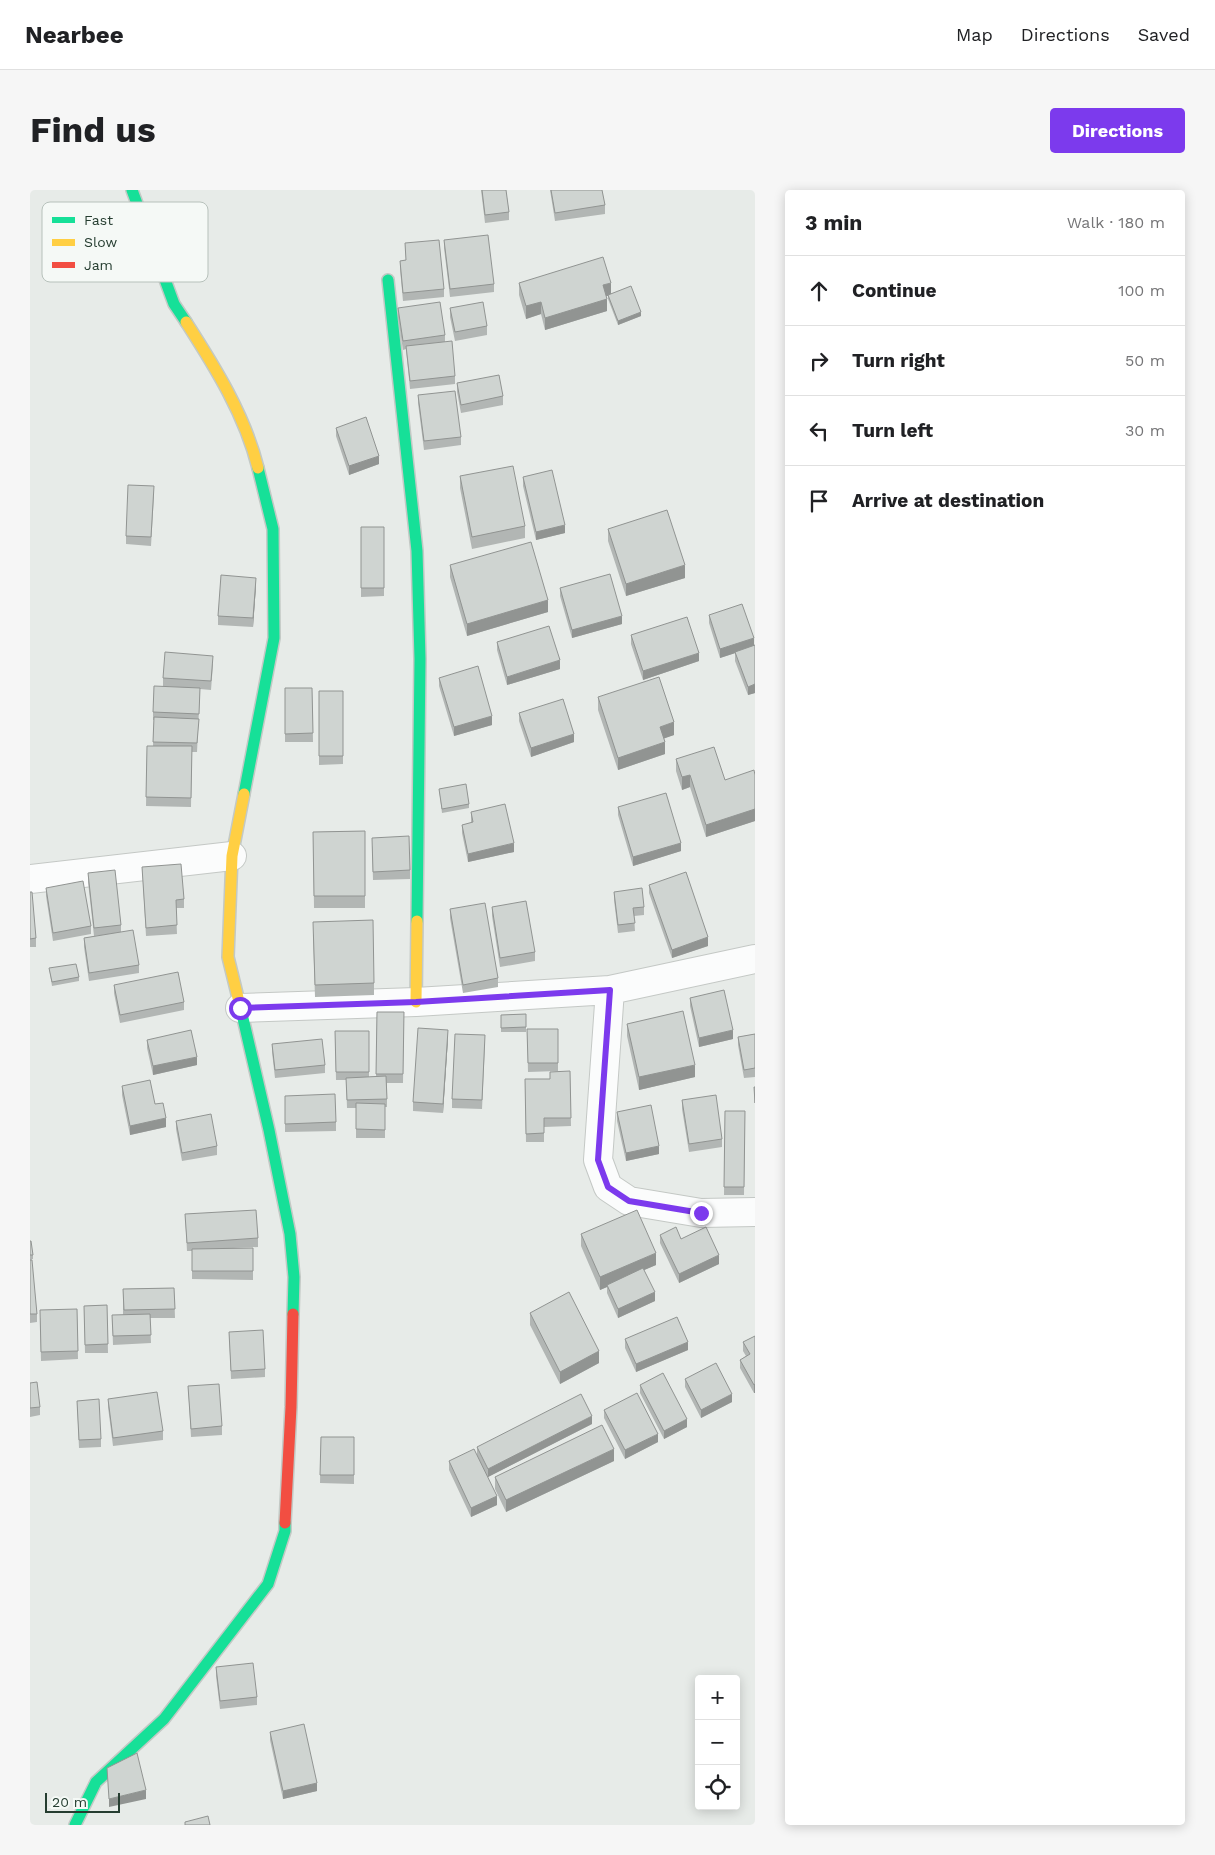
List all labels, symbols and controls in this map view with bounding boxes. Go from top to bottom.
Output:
text: Nearbee [25,21,124,49]
text: Map [956,24,993,45]
text: Directions [1021,24,1110,45]
text: Saved [1138,24,1190,45]
button: Directions [1050,108,1185,153]
text: Find us [30,109,156,151]
legend [42,202,208,282]
text: 3 min [805,210,862,235]
text: Fast [84,212,113,228]
text: Walk · 180 m [1067,213,1165,232]
text: Slow [84,234,117,250]
text: Jam [84,257,113,273]
icon: ahead [805,277,833,305]
text: Continue [852,279,936,302]
text: 100 m [1118,281,1165,300]
icon: right [805,347,833,375]
text: Turn right [852,349,945,372]
text: 50 m [1125,351,1165,370]
icon: left [805,417,833,445]
text: Turn left [852,419,933,442]
text: 30 m [1125,421,1165,440]
icon: arrive [805,487,833,515]
text: Arrive at destination [852,489,1044,512]
route start [229,997,252,1020]
route end [690,1202,713,1225]
map controls [695,1675,740,1810]
button: + [695,1675,740,1720]
button: − [695,1720,740,1765]
button: locate [695,1765,740,1810]
scale bar [45,1790,120,1813]
text: 20 m [52,1794,87,1810]

